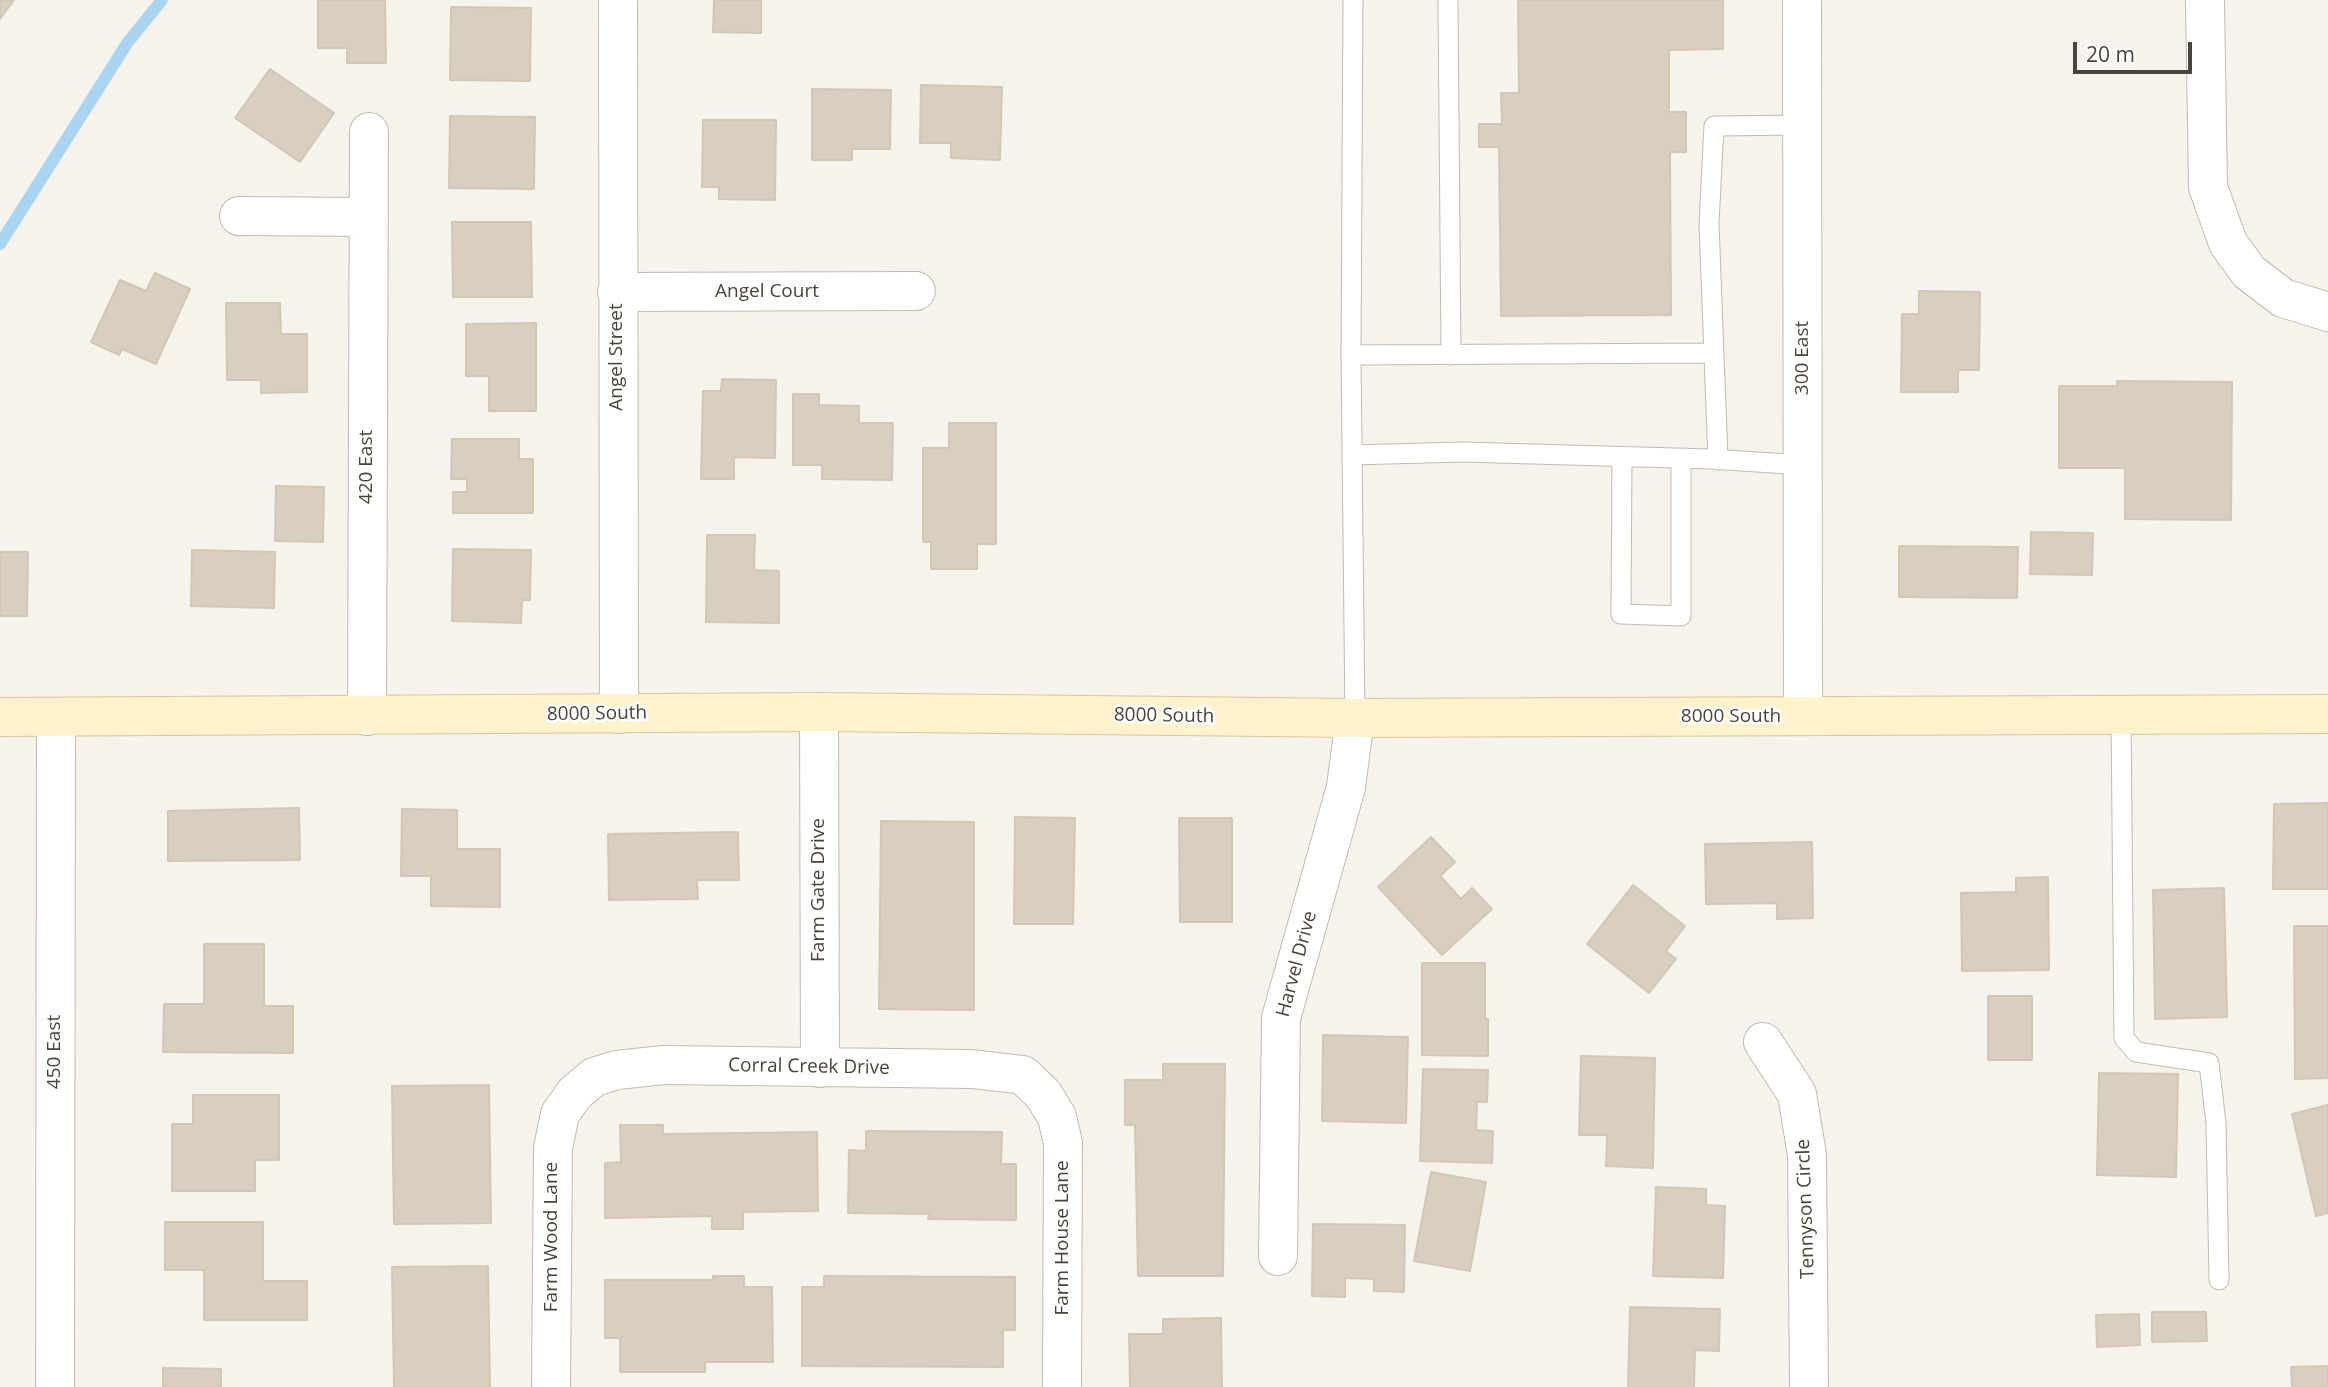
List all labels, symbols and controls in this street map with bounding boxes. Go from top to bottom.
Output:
scale bar [2076,28,2195,72]
text: 20 m [2086,40,2135,68]
street label: Angel Court [715,281,819,303]
street label: Angel Street [606,303,628,411]
street label: 300 East [1792,321,1814,395]
street label: 420 East [356,430,378,504]
street label: 8000 South [547,702,647,726]
street label: 8000 South [1114,704,1214,728]
street label: 8000 South [1681,706,1781,728]
street label: Farm Gate Drive [808,818,830,962]
street label: Harvel Drive [1272,909,1322,1019]
street label: 450 East [44,1015,66,1089]
street label: Corral Creek Drive [728,1054,890,1080]
street label: Tennyson Circle [1792,1139,1820,1279]
street label: Farm House Lane [1052,1160,1074,1316]
street label: Farm Wood Lane [541,1162,563,1312]

